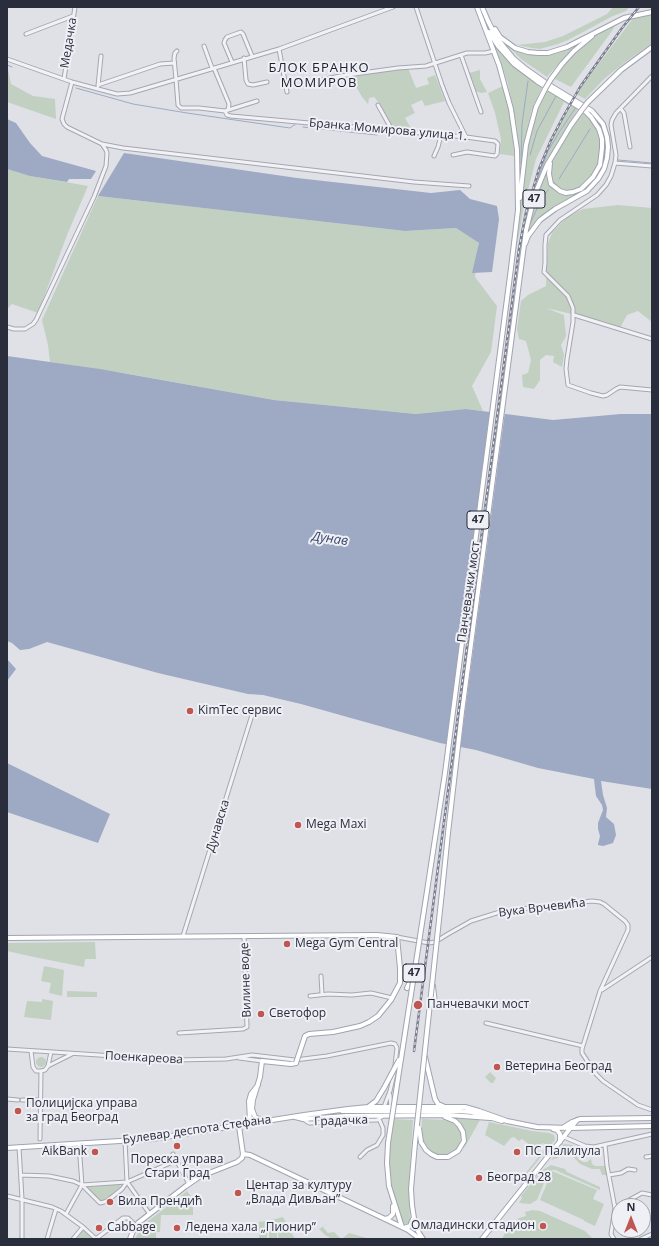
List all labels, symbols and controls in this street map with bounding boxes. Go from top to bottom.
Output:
street label: Медачка [58,17,80,69]
district label: БЛОК БРАНКО МОМИРОВ [268,60,370,91]
street label: Бранка Момирова улица 1. [308,116,468,144]
road number: 47 [523,190,545,208]
road number: 47 [467,511,489,529]
water label: Дунав [311,529,349,549]
street label: Панчевачки мост [455,540,483,644]
place label: KimTec сервис [198,704,282,718]
marker: KimTec сервис [185,706,195,716]
street label: Дунавска [203,798,233,854]
place label: Mega Maxi [306,818,367,832]
marker: Mega Maxi [293,820,303,830]
street label: Вука Врчевића [498,896,586,920]
place label: Mega Gym Central [295,937,398,951]
marker: Mega Gym Central [282,939,292,949]
street label: Вилине воде [237,942,255,1018]
road number: 47 [403,964,425,982]
place label: Панчевачки мост [427,998,529,1012]
marker: Панчевачки мост [412,999,424,1011]
place label: Светофор [269,1007,326,1021]
marker: Светофор [256,1009,266,1019]
street label: Поенкареова [105,1049,183,1067]
place label: Ветерина Београд [505,1060,612,1074]
marker: Ветерина Београд [492,1062,502,1072]
place label: Полицијска управа за град Београд [26,1097,137,1125]
marker: Полицијска управа за град Београд [13,1106,23,1116]
street label: Булевар деспота Стефана [122,1112,272,1148]
street label: Градачка [314,1113,368,1129]
marker: Пореска управа Стари Град [172,1141,182,1151]
place label: AikBank [42,1145,87,1159]
place label: ПС Палилула [525,1145,601,1159]
marker: AikBank [90,1147,100,1157]
marker: ПС Палилула [512,1147,522,1157]
place label: Пореска управа Стари Град [131,1153,223,1181]
place label: Београд 28 [487,1171,551,1185]
marker: Београд 28 [474,1173,484,1183]
place label: Центар за културу „Влада Дивљан” [246,1179,352,1207]
marker: Центар за културу „Влада Дивљан” [233,1188,243,1198]
place label: Вила Прендић [118,1195,202,1209]
marker: Вила Прендић [105,1197,115,1207]
north arrow [611,1198,651,1238]
text: N [627,1199,635,1214]
place label: Омладински стадион [411,1219,535,1233]
place label: Cabbage [107,1221,156,1235]
place label: Ледена хала „Пионир” [185,1221,316,1235]
marker: Омладински стадион [538,1221,548,1231]
marker: Cabbage [94,1223,104,1233]
marker: Ледена хала „Пионир” [172,1223,182,1233]

